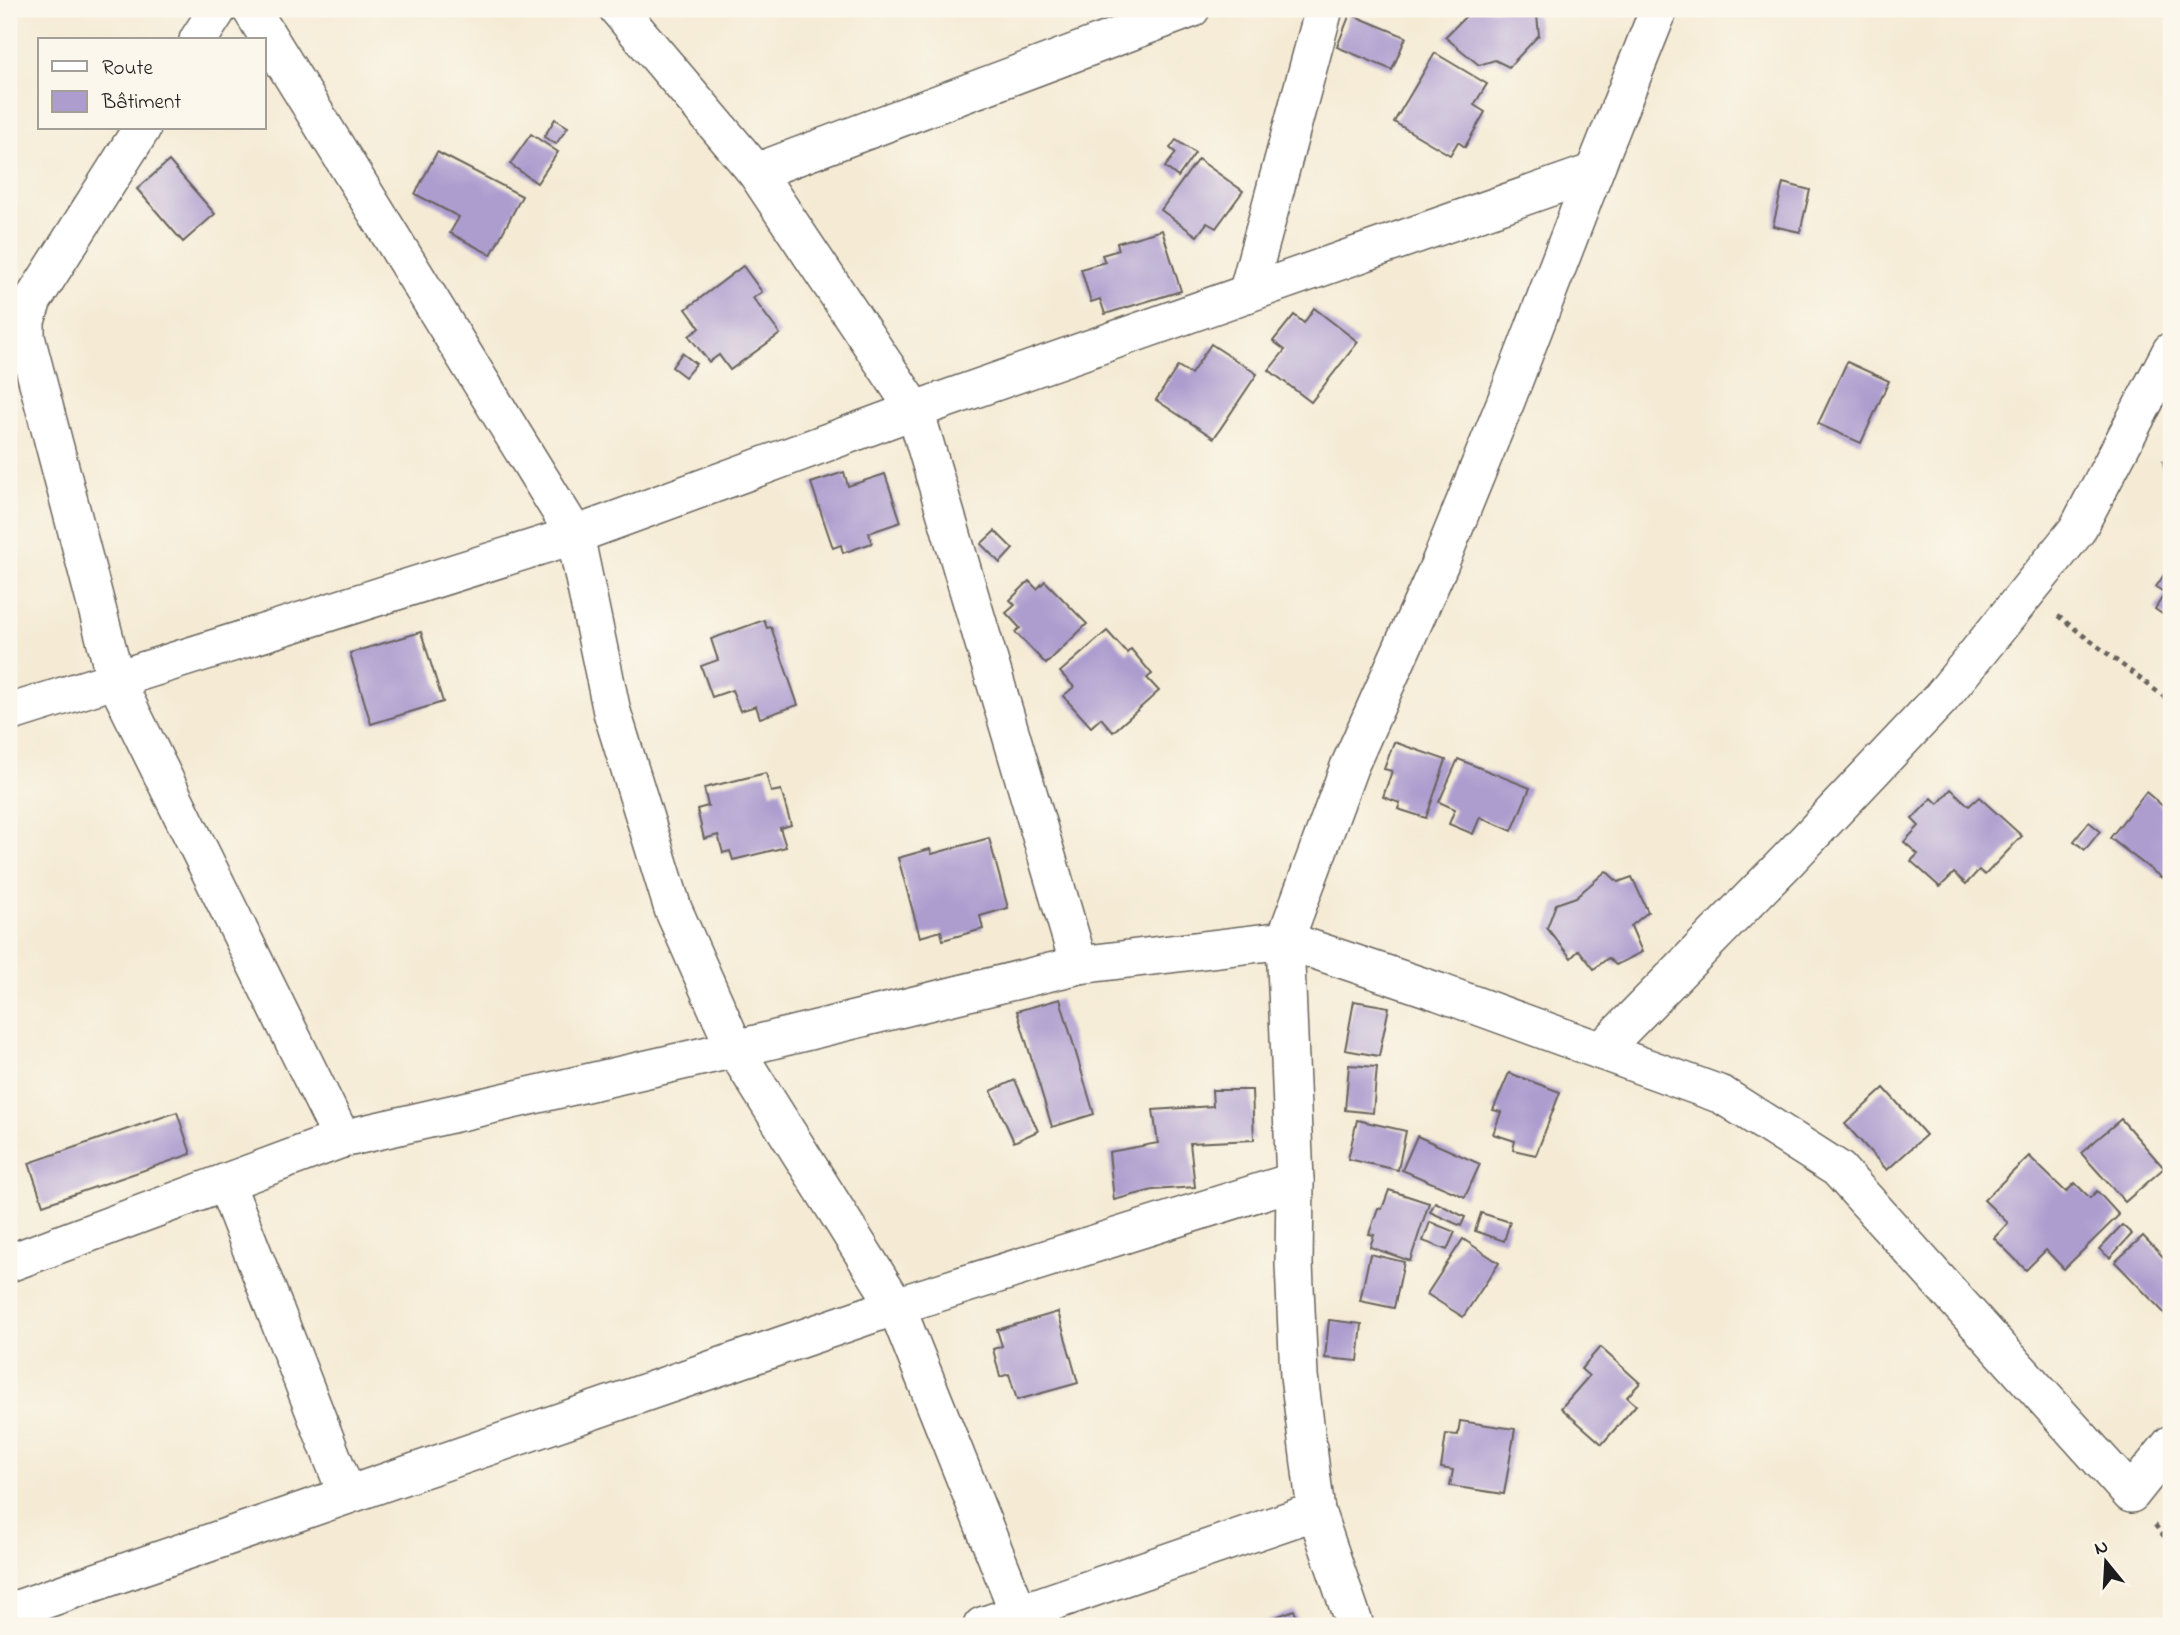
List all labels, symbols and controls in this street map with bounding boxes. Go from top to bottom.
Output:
legend [38,38,266,130]
text: Route [102,54,154,84]
text: Bâtiment [101,88,181,118]
north arrow [2072,1526,2142,1596]
text: N [2091,1533,2112,1563]

